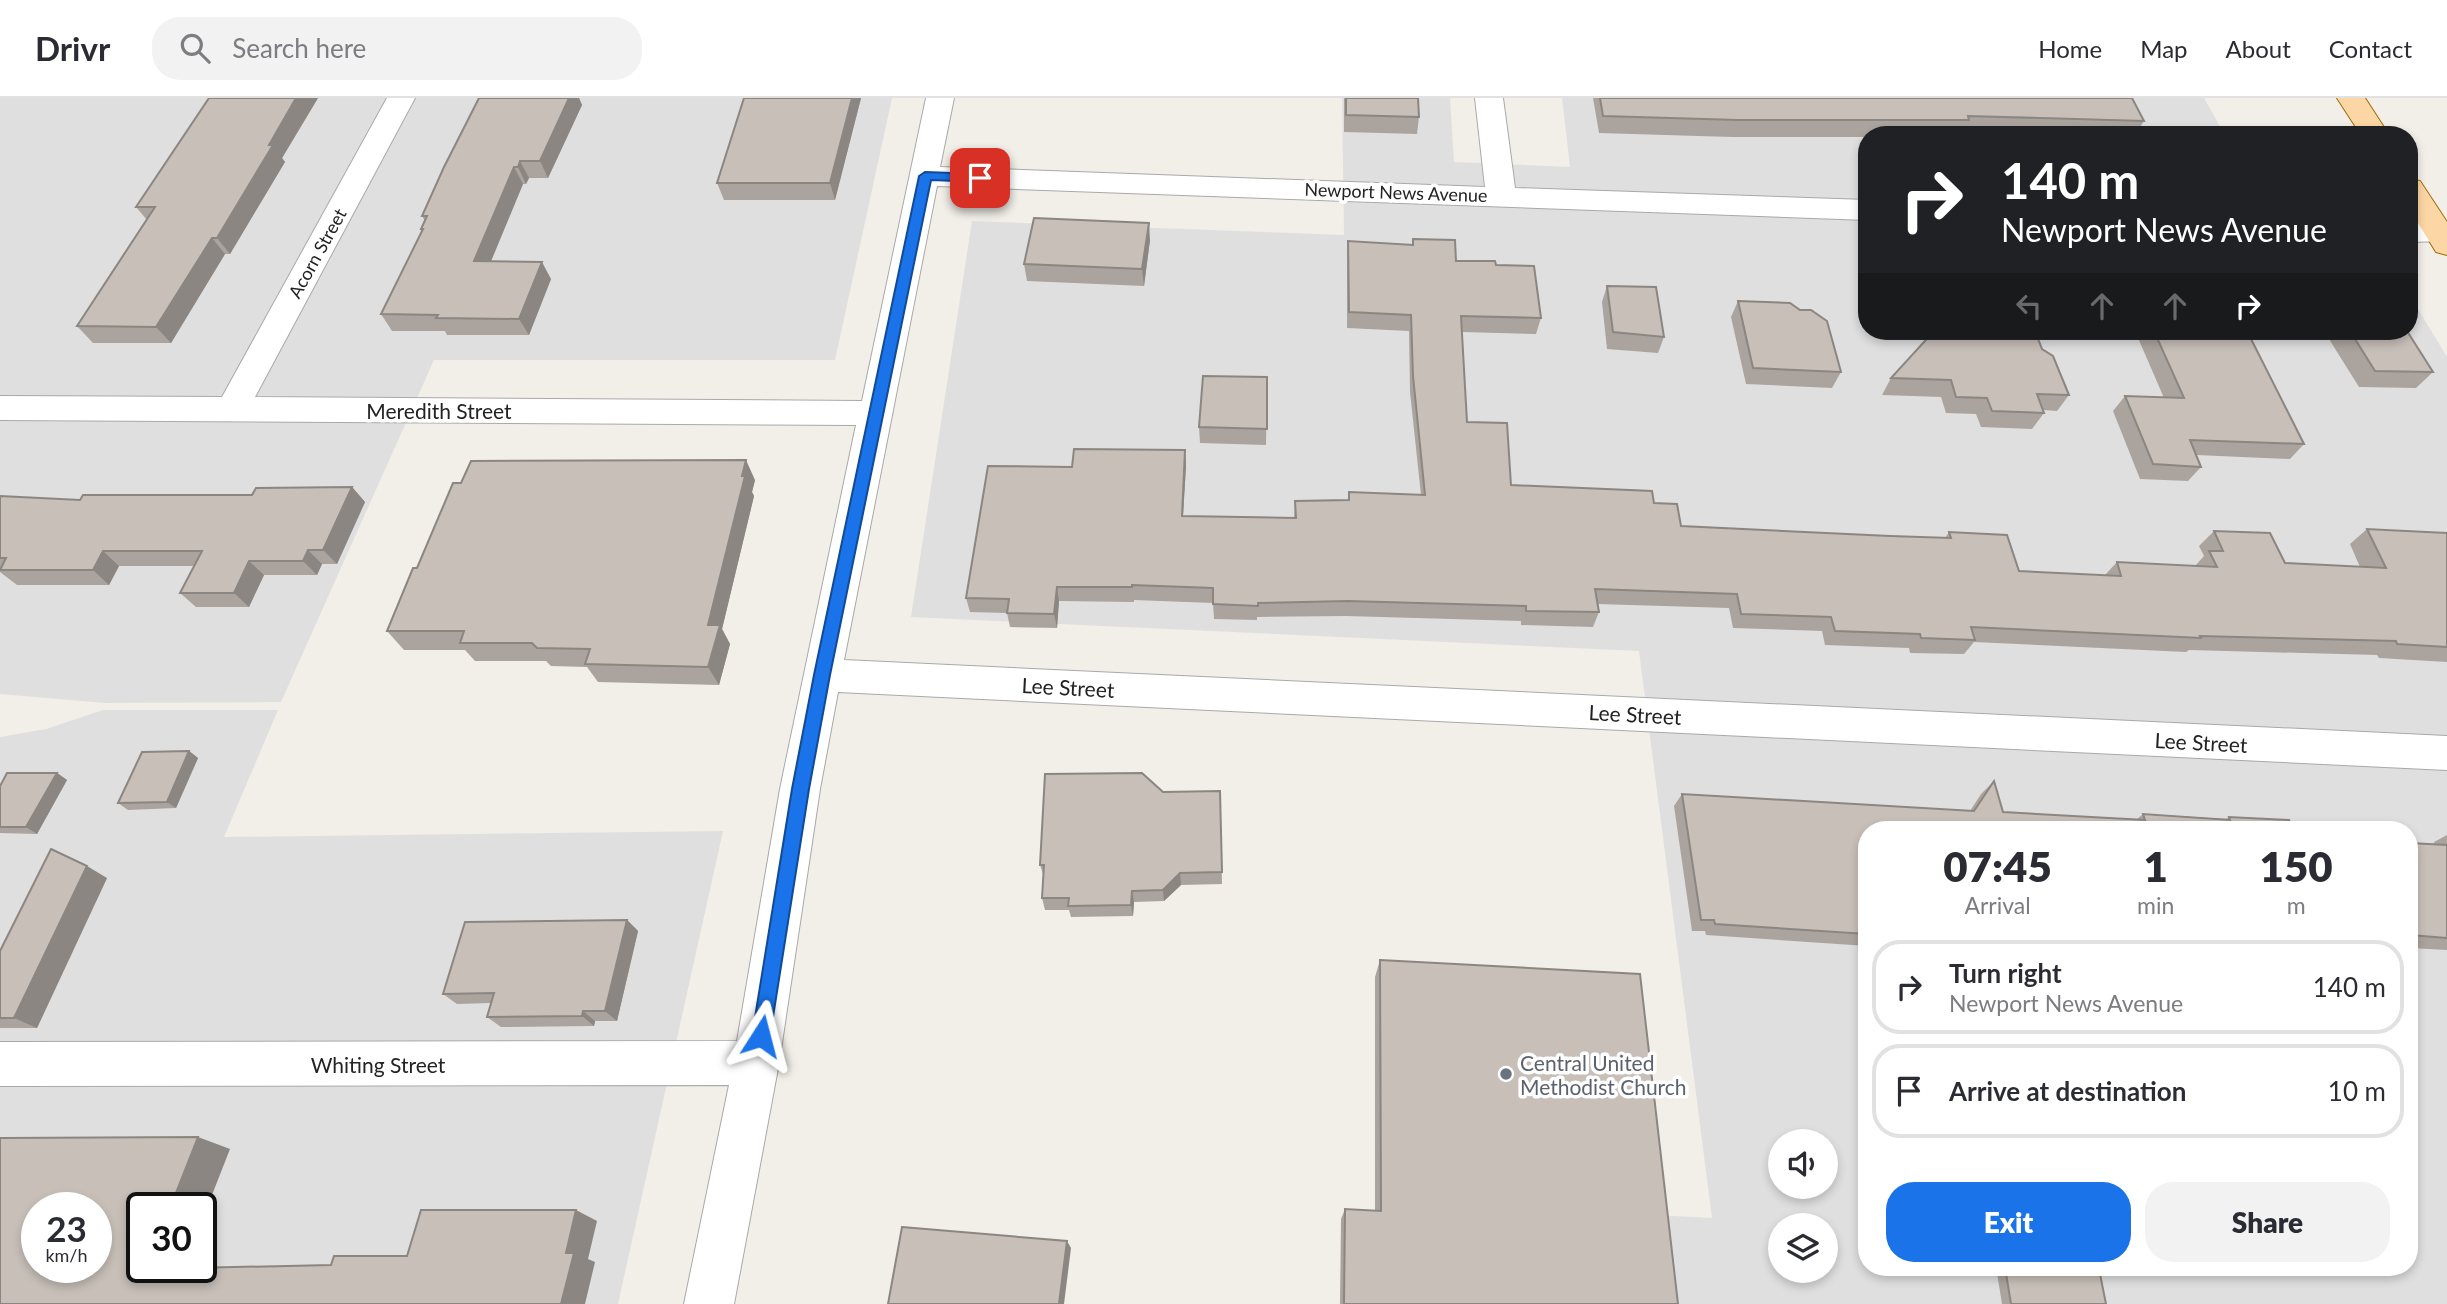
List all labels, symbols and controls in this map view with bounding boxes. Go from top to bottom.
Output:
search box [152,17,642,80]
text: Drivr [35,28,110,68]
icon: search [176,29,214,67]
text: Search here [232,32,366,64]
text: Home [2038,34,2102,63]
text: Map [2140,34,2188,63]
text: About [2226,34,2291,63]
text: Contact [2329,34,2412,63]
pin [950,148,1010,208]
text: 140 m [2001,151,2139,209]
icon: right [1886,154,1977,245]
icon: arrive [961,159,999,197]
street label: Newport News Avenue [1304,178,1488,206]
street label: Acorn Street [283,204,351,302]
text: Newport News Avenue [2001,210,2327,249]
icon: left [2010,287,2048,325]
icon: ahead [2083,287,2121,325]
icon: ahead [2156,287,2194,325]
icon: right [2229,287,2267,325]
street label: Meredith Street [366,398,512,423]
street label: Lee Street [1021,672,1115,702]
street label: Lee Street [1588,699,1682,729]
street label: Lee Street [2154,727,2248,757]
text: 07:45 [1943,841,2052,891]
text: 1 [2144,841,2168,891]
text: 150 [2260,841,2333,891]
text: Arrival [1964,891,2031,919]
text: min [2137,891,2174,919]
text: m [2287,891,2306,919]
text: Turn right [1949,957,2062,989]
icon: right [1890,968,1928,1006]
text: 140 m [2313,971,2386,1003]
text: Newport News Avenue [1949,989,2183,1017]
position arrow [724,999,798,1073]
place label: Central United Methodist Church [1520,1050,1687,1099]
street label: Whiting Street [311,1052,446,1077]
marker: Central United Methodist Church [1498,1066,1514,1082]
icon: arrive [1890,1072,1928,1110]
text: Arrive at destination [1949,1075,2186,1107]
text: 10 m [2328,1075,2386,1107]
map controls [1768,1129,1838,1283]
button: sound [1768,1129,1838,1199]
button: Exit [1886,1182,2131,1262]
button: Share [2145,1182,2390,1262]
speed limit sign: 30 [126,1192,217,1283]
text: 23 [46,1207,87,1249]
button: layers [1768,1213,1838,1283]
text: km/h [45,1244,88,1266]

